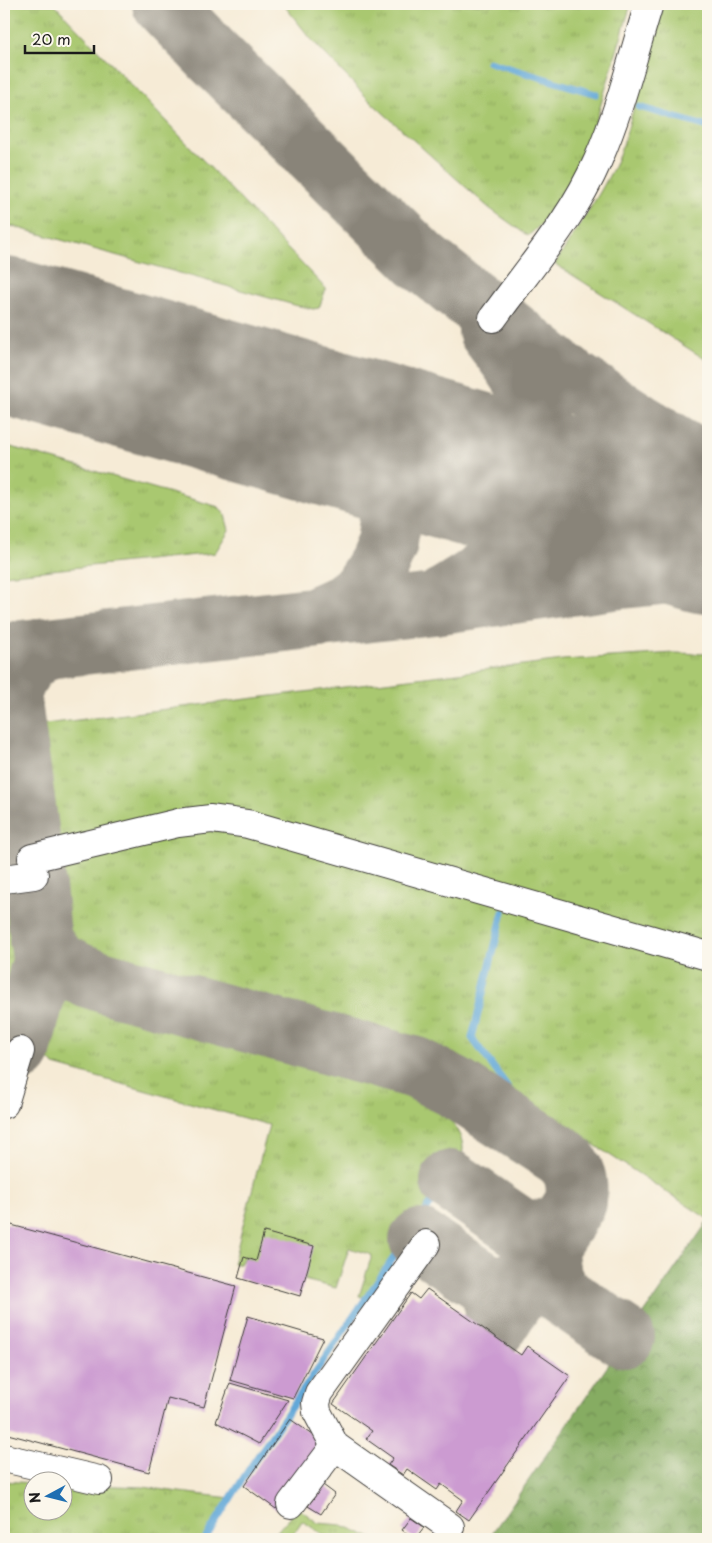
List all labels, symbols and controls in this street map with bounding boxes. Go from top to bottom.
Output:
scale bar [25,22,94,54]
text: 20 m [32,27,71,50]
north arrow [22,1470,72,1520]
text: N [24,1491,46,1504]

